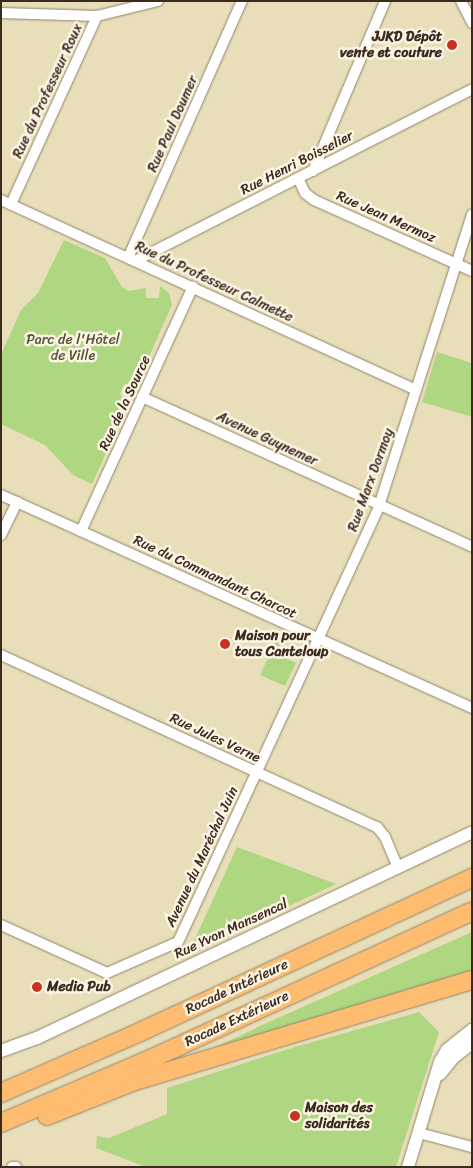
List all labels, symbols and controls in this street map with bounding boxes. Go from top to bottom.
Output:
street label: Rue du Professeur Roux [10,21,86,161]
place label: JJKD Dépôt vente et couture [339,29,442,62]
marker: JJKD Dépôt vente et couture [446,39,458,51]
street label: Rue Paul Doumer [144,73,202,175]
street label: Rue Henri Boisselier [238,127,356,199]
street label: Rue Jean Mermoz [333,187,439,247]
street label: Rue du Professeur Calmette [133,238,295,326]
park label: Parc de l'Hôtel de Ville [26,332,120,364]
street label: Rue de la Source [96,353,154,453]
street label: Avenue Guynemer [214,408,320,470]
street label: Rue Marx Dormoy [345,426,397,534]
street label: Rue du Commandant Charcot [131,532,299,622]
place label: Maison pour tous Canteloup [235,628,328,660]
marker: Maison pour tous Canteloup [219,638,231,650]
street label: Rue Jules Verne [167,710,263,766]
street label: Avenue du Maréchal Juin [162,784,242,930]
street label: Rue Yvon Mansencal [172,895,290,963]
street label: Rocade Intérieure [183,956,291,1018]
place label: Media Pub [47,979,111,995]
marker: Media Pub [31,981,43,993]
street label: Rocade Extérieure [182,988,292,1050]
place label: Maison des solidarités [305,1100,373,1132]
marker: Maison des solidarités [289,1110,301,1122]

